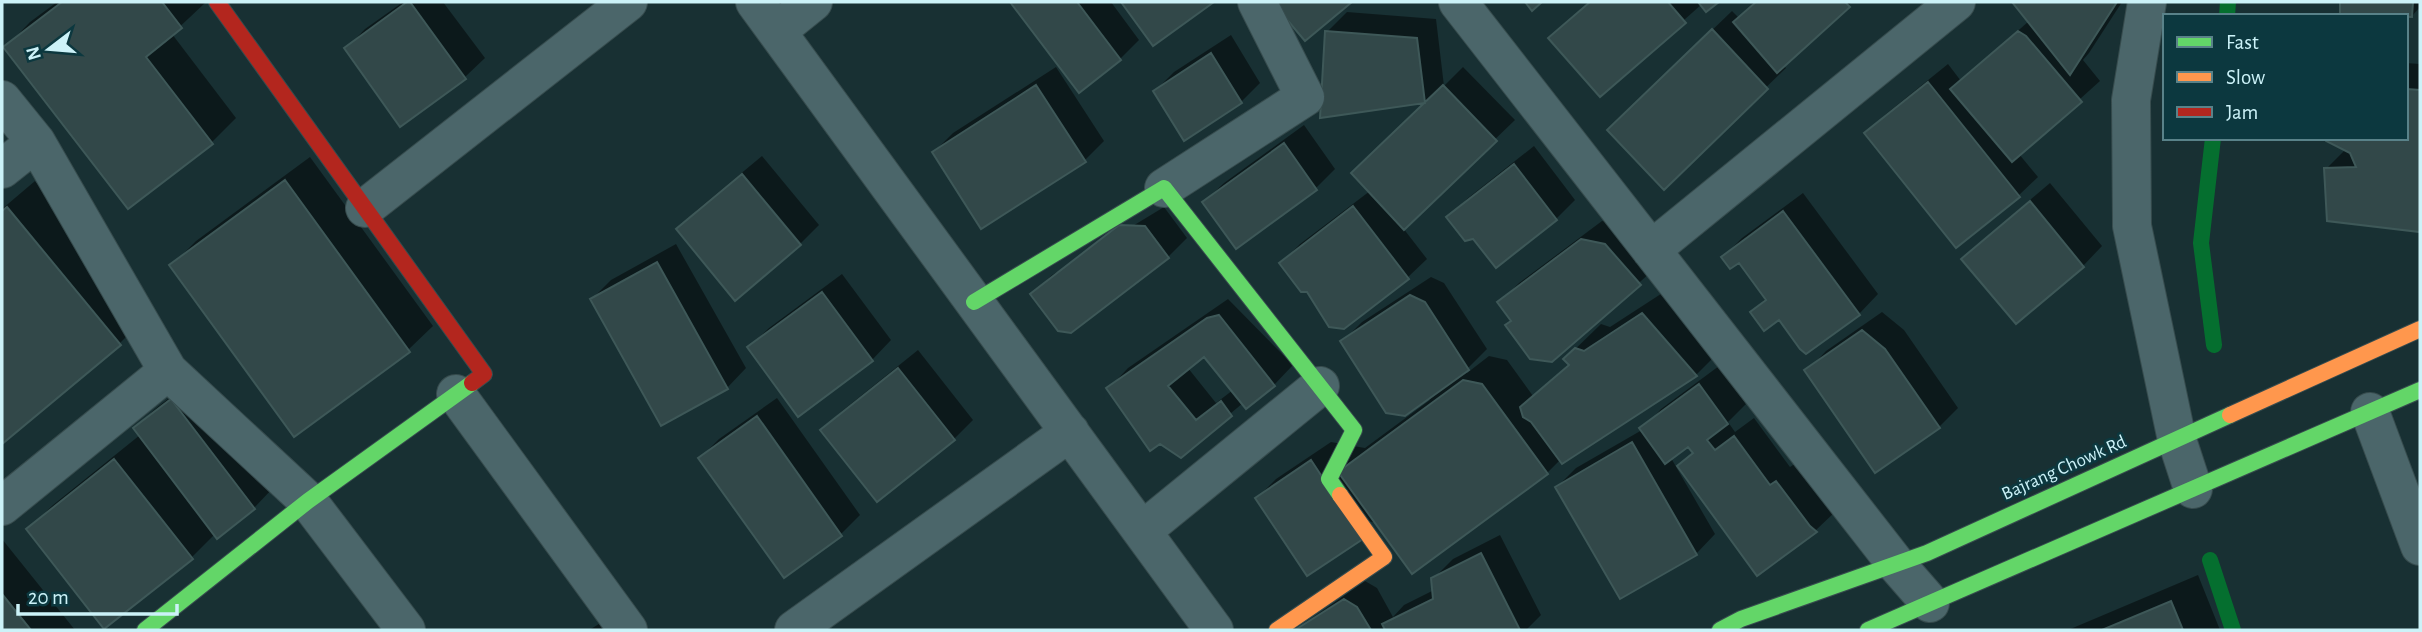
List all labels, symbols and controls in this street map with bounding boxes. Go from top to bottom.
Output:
north arrow [14,14,84,84]
legend [2163,14,2408,140]
text: Fast [2226,32,2259,53]
text: N [23,44,45,62]
text: Slow [2226,67,2265,88]
text: Jam [2226,102,2258,123]
street label: Bajrang Chowk Rd [1999,432,2129,504]
scale bar [18,572,177,616]
text: 20 m [28,587,69,608]

